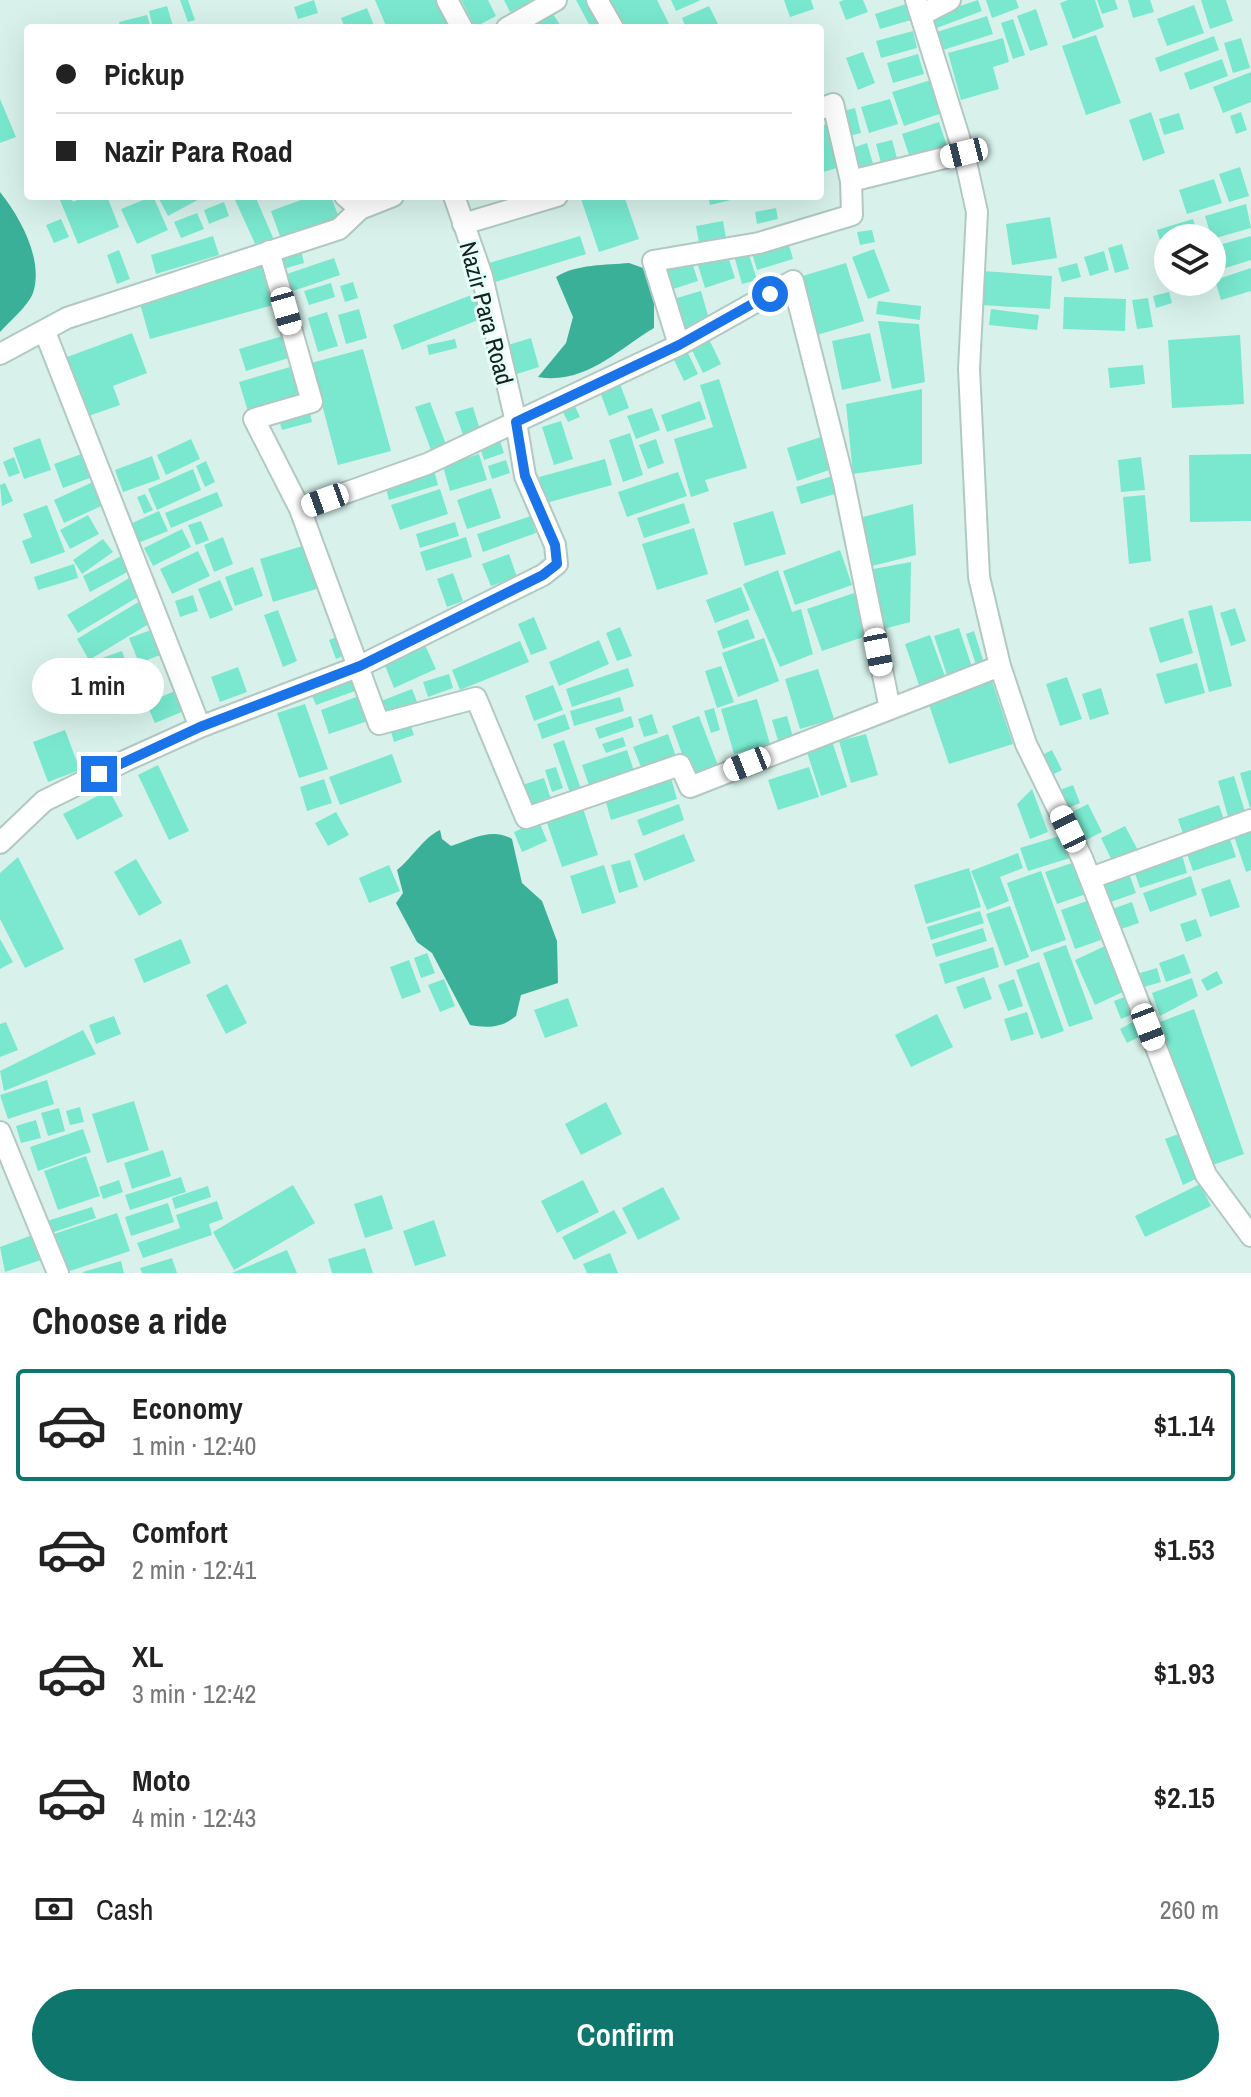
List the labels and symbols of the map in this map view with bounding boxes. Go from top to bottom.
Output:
car [938,136,990,170]
street label: Nazir Para Road [453,238,521,388]
route start [752,276,788,312]
car [268,285,304,337]
car [298,481,352,519]
car [862,626,894,678]
callout: 1 min [33,658,165,714]
car [720,744,774,784]
route end [81,756,117,792]
car [1047,802,1089,856]
car [1128,1000,1168,1054]

